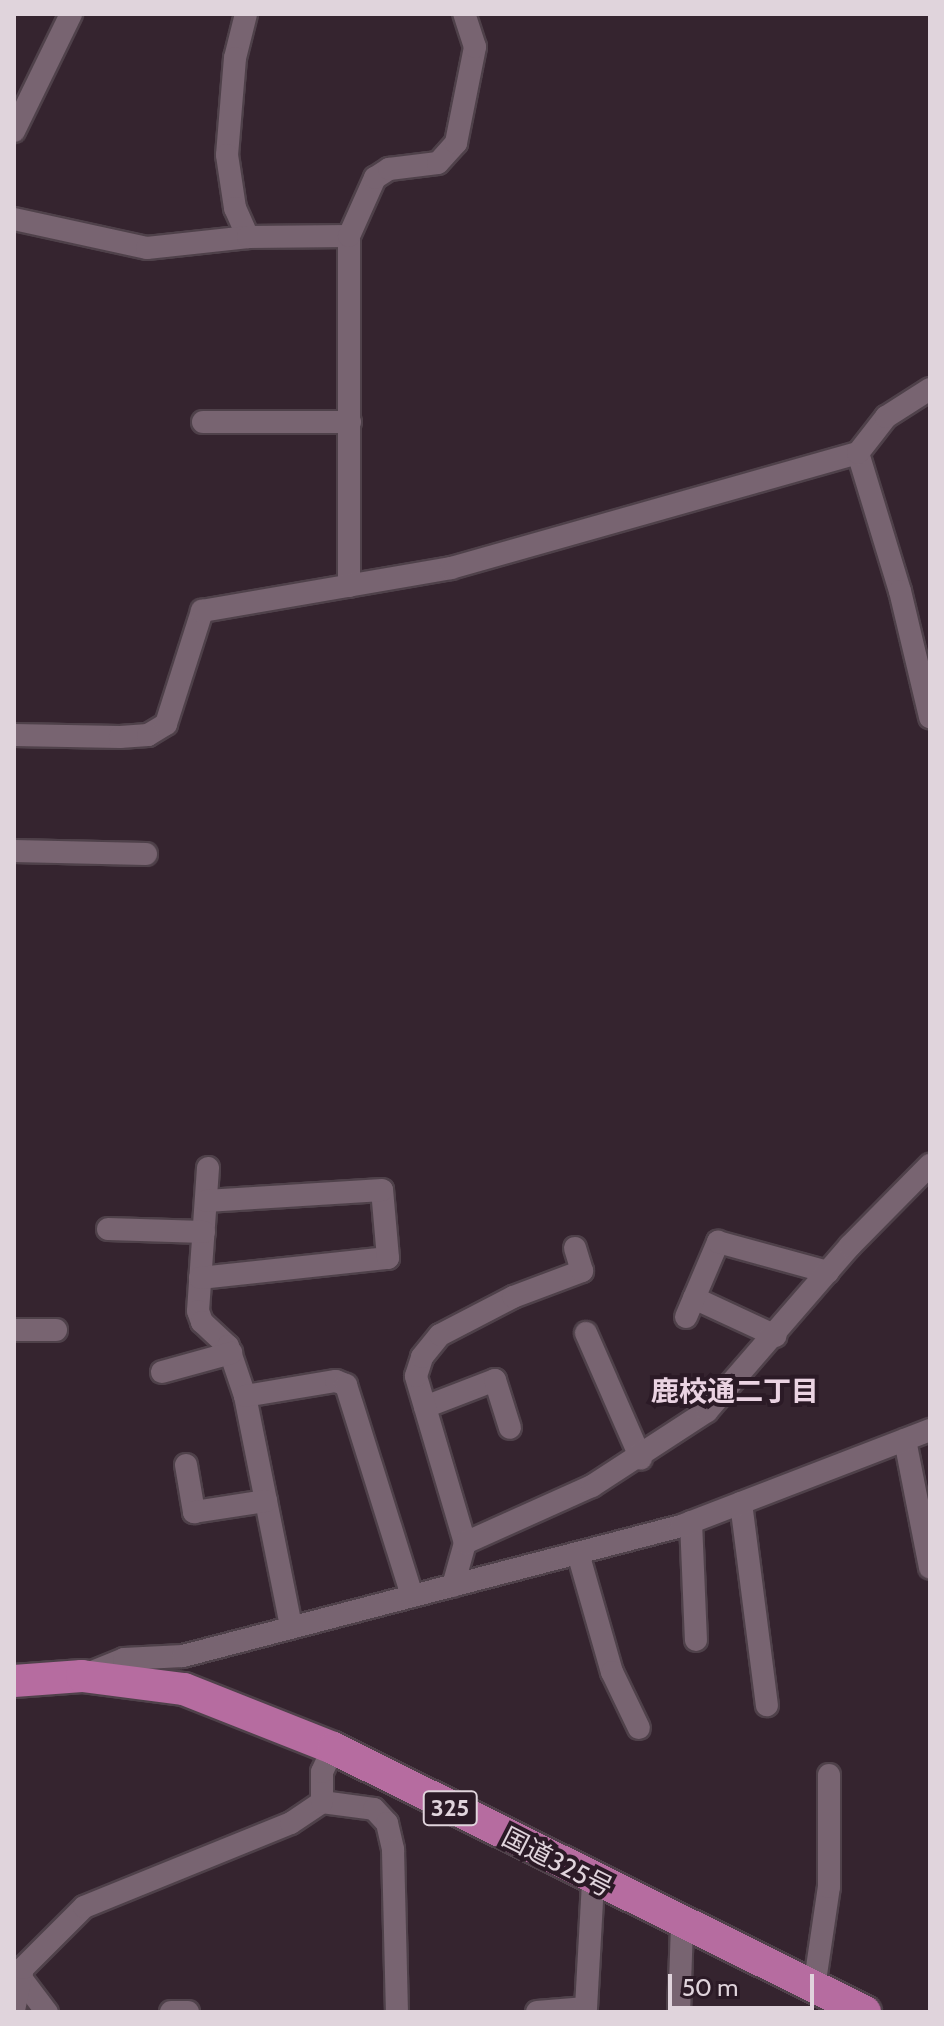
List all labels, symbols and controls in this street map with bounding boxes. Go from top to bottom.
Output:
district label: 鹿校通二丁目 [651,1374,819,1408]
road number: 325 [422,1788,478,1828]
street label: 国道325号 [497,1822,617,1904]
scale bar [672,1958,818,2008]
text: 50 m [682,1973,738,2002]

